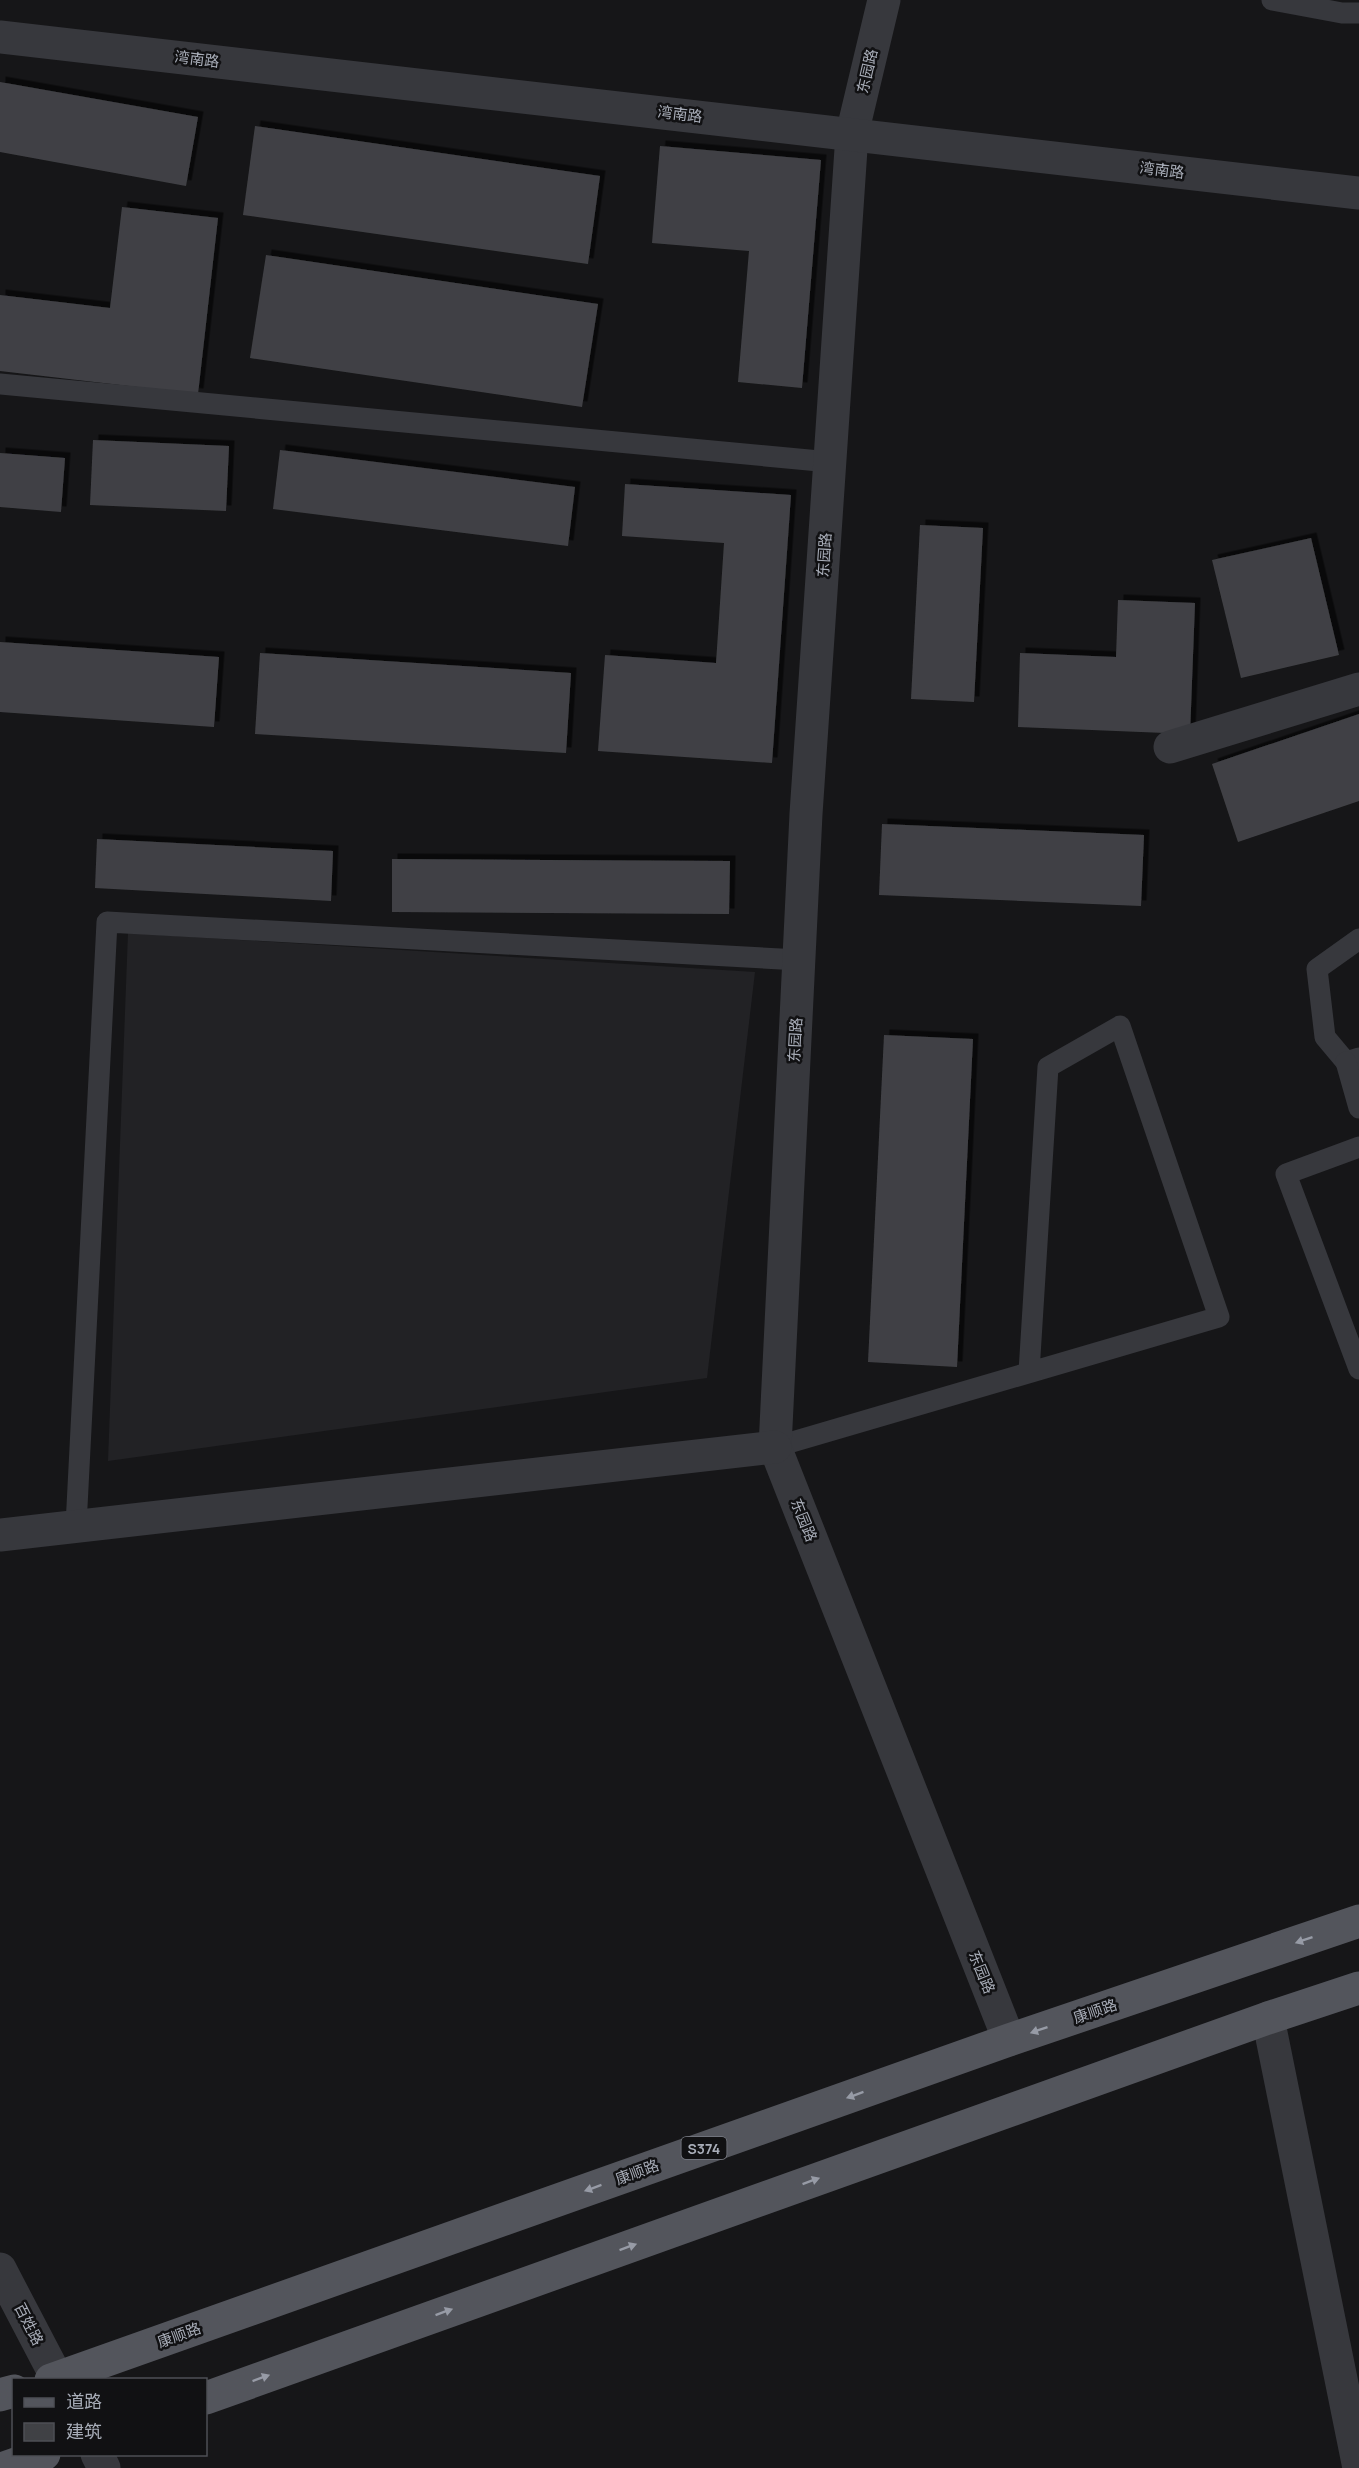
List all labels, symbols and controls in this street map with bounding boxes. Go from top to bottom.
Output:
street label: 湾南路 [173,46,221,72]
street label: 东园路 [852,47,882,95]
street label: 湾南路 [656,101,704,127]
street label: 湾南路 [1138,157,1186,183]
street label: 东园路 [812,532,836,578]
street label: 东园路 [783,1017,807,1063]
street label: 东园路 [786,1495,822,1545]
one-way arrow [1295,1936,1313,1946]
street label: 东园路 [964,1947,1000,1997]
street label: 康顺路 [1070,1994,1120,2028]
one-way arrow [1030,2025,1048,2035]
one-way arrow [846,2090,864,2100]
road number: S374 [682,2137,726,2159]
street label: 康顺路 [612,2154,662,2190]
one-way arrow [803,2176,821,2186]
one-way arrow [583,2183,601,2193]
one-way arrow [619,2241,637,2251]
street label: 百姓路 [9,2299,49,2349]
one-way arrow [435,2307,453,2317]
street label: 康顺路 [154,2317,204,2353]
one-way arrow [252,2373,270,2383]
legend [12,2378,207,2456]
text: 道路 [66,2389,102,2413]
text: 建筑 [66,2419,102,2443]

